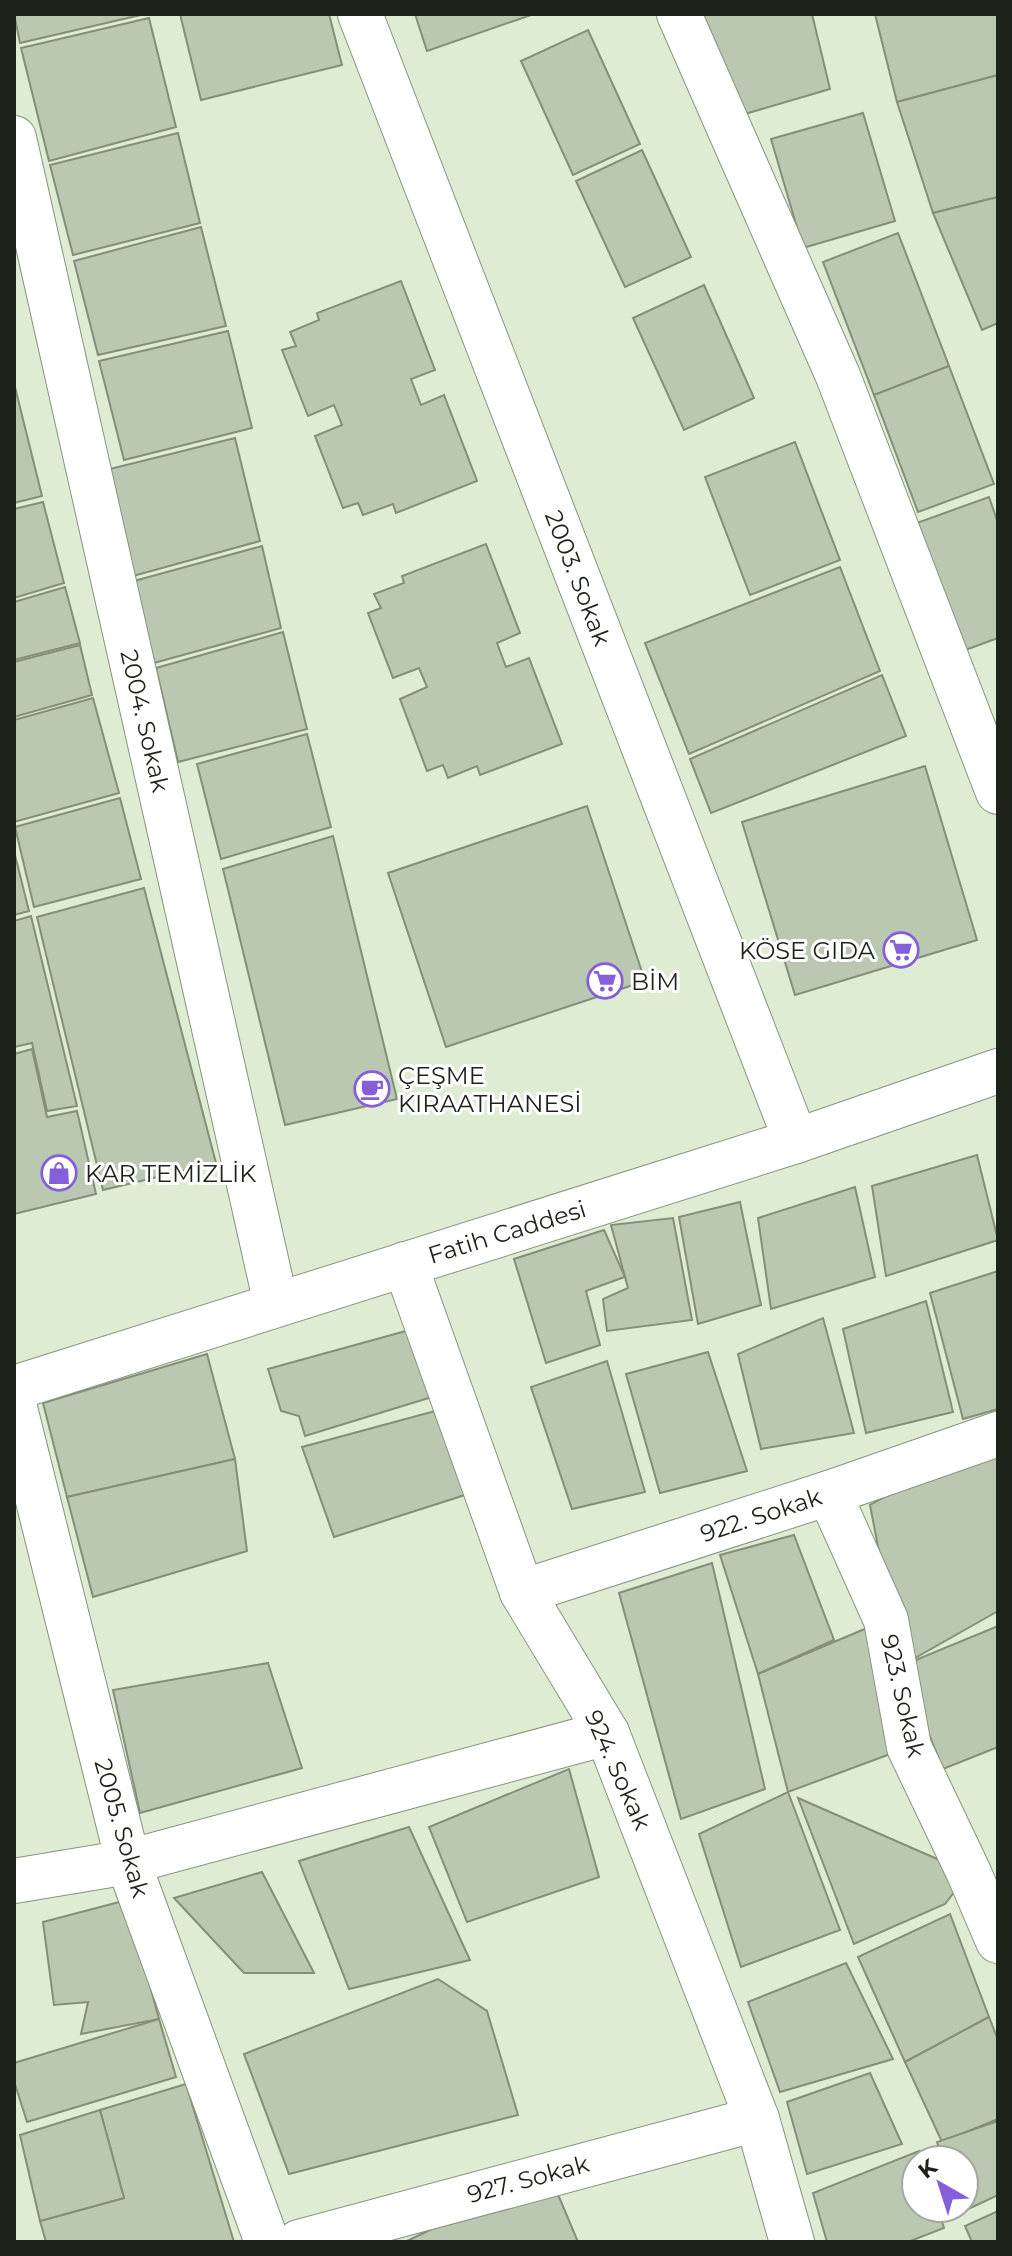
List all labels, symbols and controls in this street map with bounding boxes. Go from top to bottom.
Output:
street label: 2003. Sokak [539,506,617,650]
street label: 2004. Sokak [115,647,176,796]
supermarket icon: KÖSE GIDA [882,931,920,969]
place label: KÖSE GIDA [739,936,876,965]
supermarket icon: BİM [586,962,624,1000]
place label: BİM [631,967,679,996]
place label: ÇEŞME KIRAATHANESİ [398,1061,582,1118]
cafe icon: ÇEŞME KIRAATHANESİ [353,1070,391,1108]
shop icon: KAR TEMİZLİK [40,1154,78,1192]
place label: KAR TEMİZLİK [85,1159,256,1188]
street label: Fatih Caddesi [424,1194,590,1270]
street label: 922. Sokak [697,1482,826,1548]
street label: 923. Sokak [875,1632,931,1761]
street label: 924. Sokak [579,1706,658,1835]
street label: 2005. Sokak [88,1755,156,1901]
north arrow [900,2144,980,2224]
street label: 927. Sokak [464,2149,593,2209]
text: K [913,2153,943,2184]

